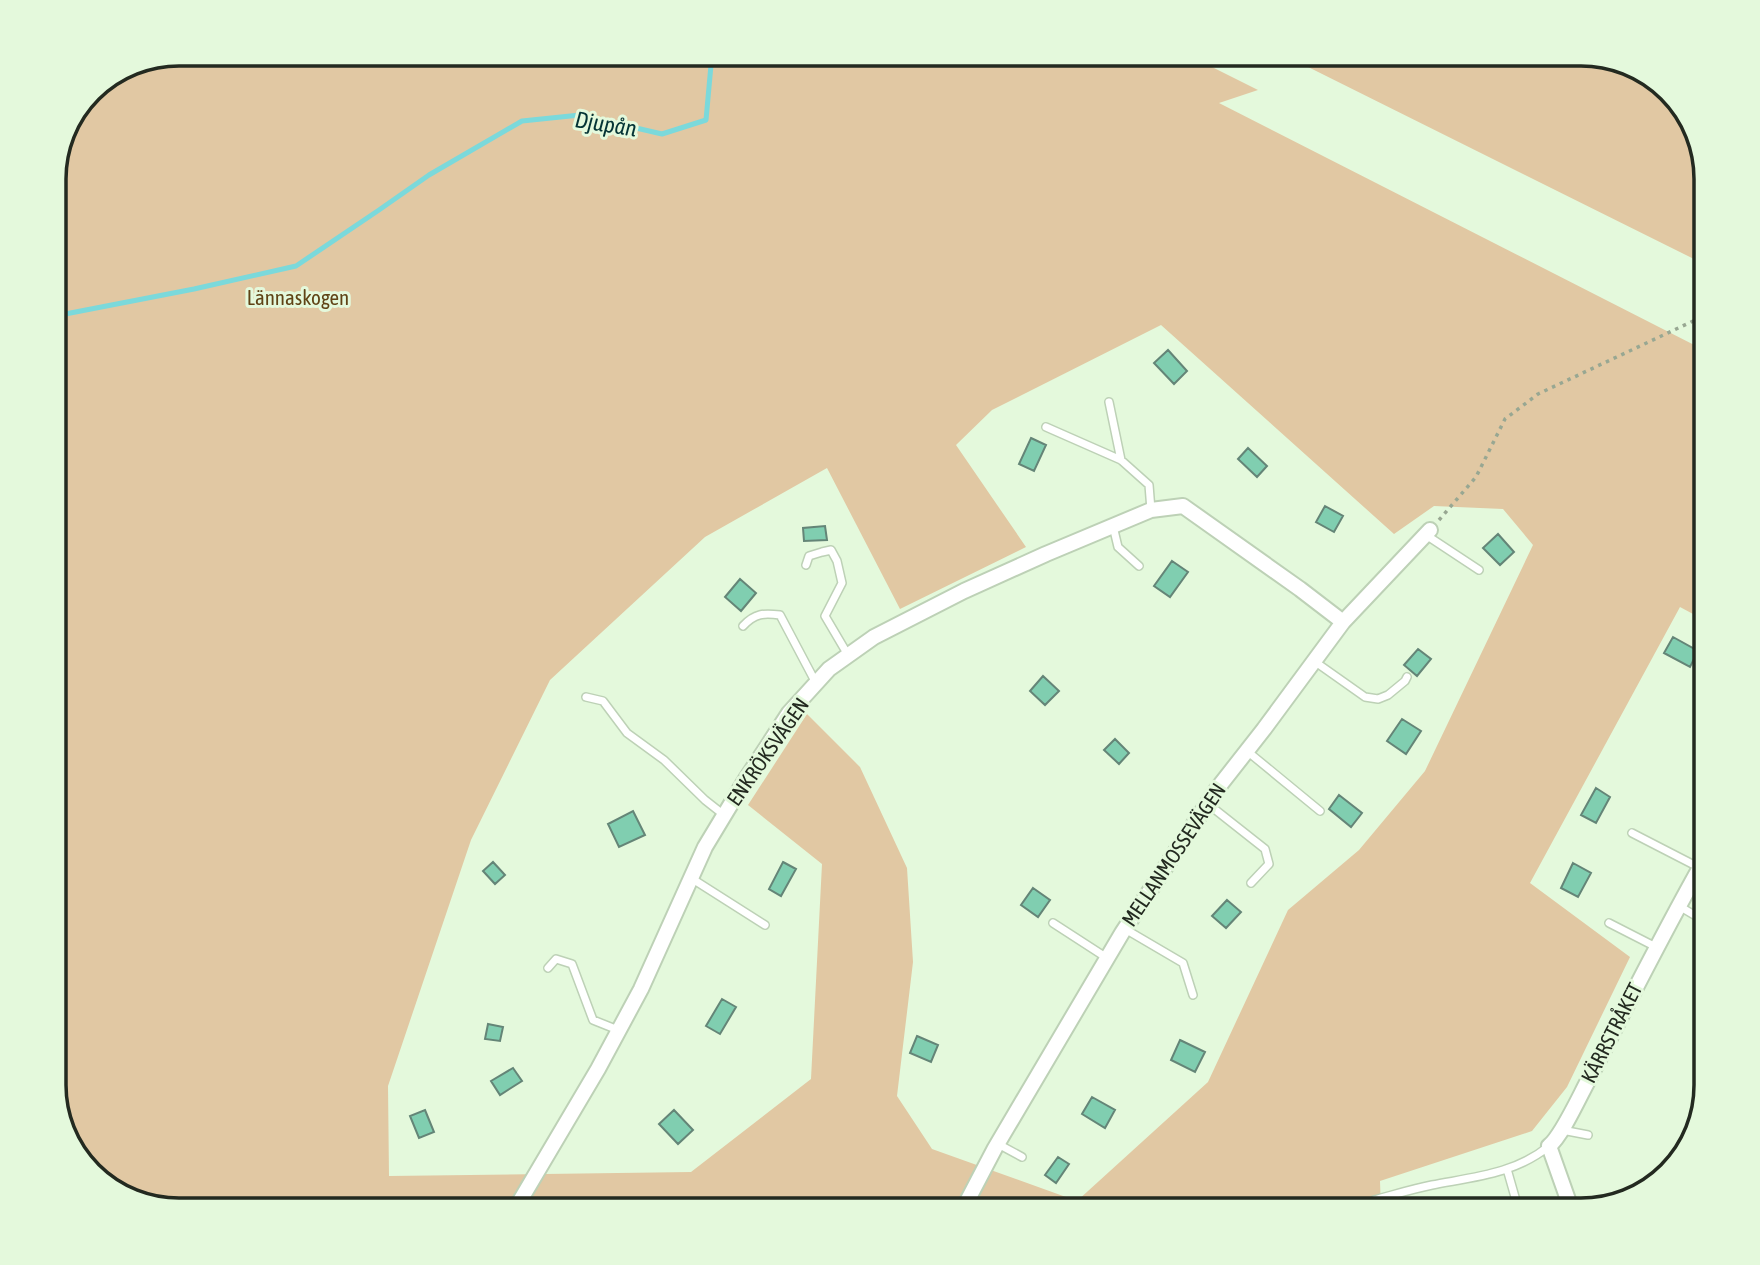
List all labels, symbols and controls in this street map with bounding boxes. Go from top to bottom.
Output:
water label: Djupån [573,106,639,142]
park label: Lännaskogen [247,285,349,309]
street label: ENKRÖKSVÄGEN [721,693,813,810]
street label: MELLANMOSSEVÄGEN [1116,778,1230,931]
street label: KÄRRSTRÅKET [1576,979,1647,1086]

